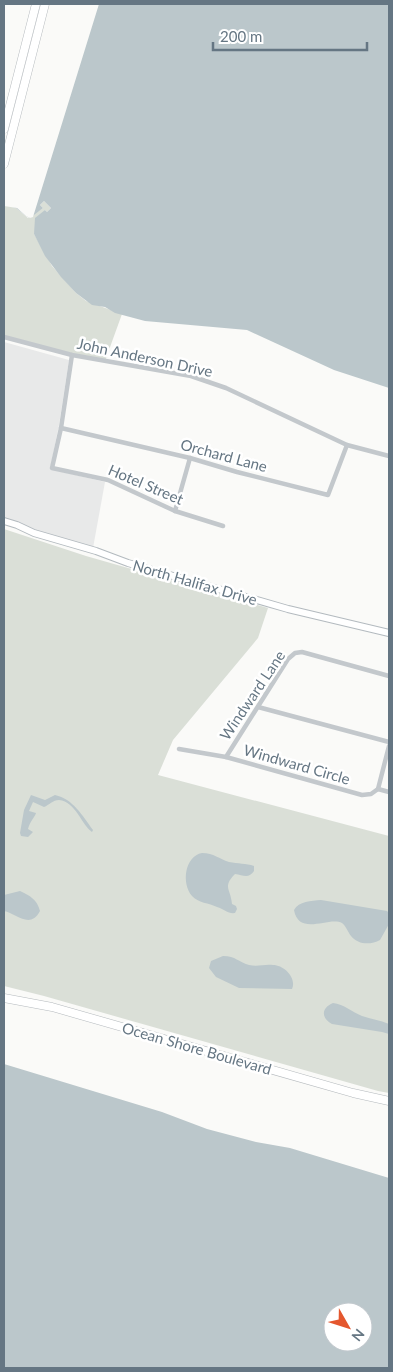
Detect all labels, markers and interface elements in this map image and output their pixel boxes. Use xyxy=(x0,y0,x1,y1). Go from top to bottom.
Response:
scale bar xyxy=(213,20,367,52)
text: 200 m xyxy=(220,27,262,45)
street label: John Anderson Drive xyxy=(76,334,214,380)
street label: Orchard Lane xyxy=(179,435,269,475)
street label: Hotel Street xyxy=(106,460,187,508)
street label: North Halifax Drive xyxy=(131,556,259,608)
street label: Windward Lane xyxy=(215,647,289,743)
street label: Windward Circle xyxy=(242,740,352,788)
street label: Ocean Shore Boulevard xyxy=(120,1018,274,1078)
north arrow xyxy=(323,1302,373,1352)
text: N xyxy=(348,1326,368,1345)

